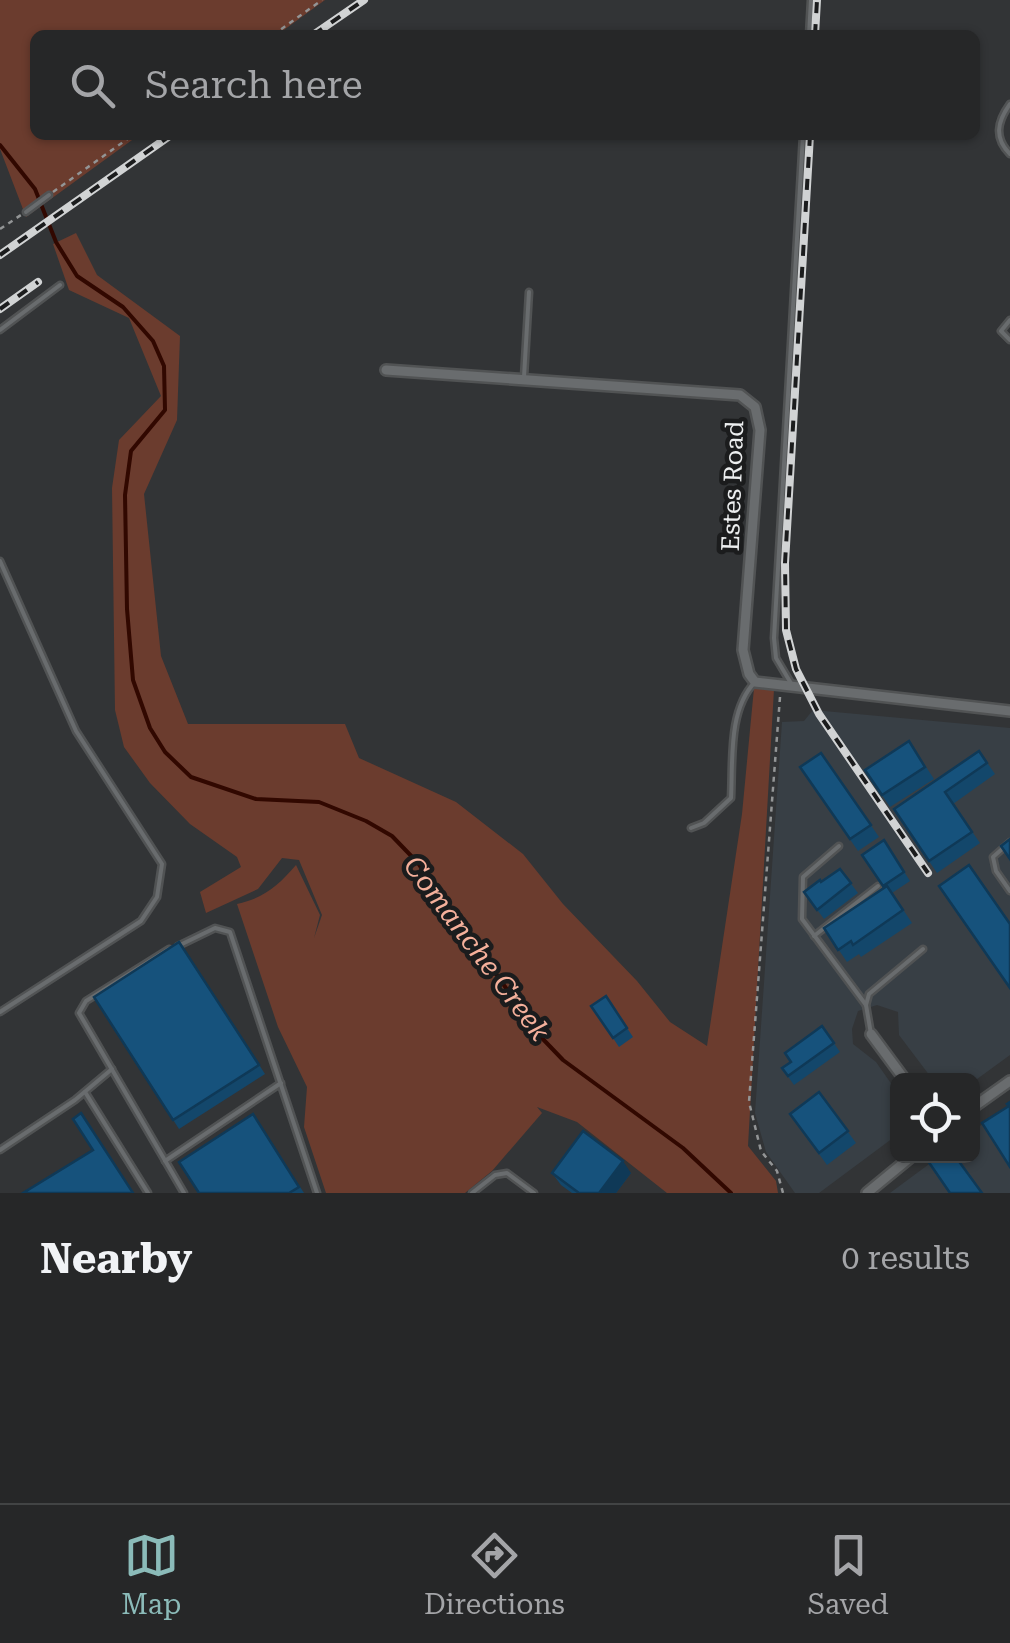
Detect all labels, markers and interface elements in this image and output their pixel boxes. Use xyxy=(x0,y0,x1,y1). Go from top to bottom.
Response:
search box xyxy=(30,30,980,140)
icon: search xyxy=(65,58,120,113)
text: Search here xyxy=(145,63,363,107)
street label: Estes Road xyxy=(716,420,749,552)
water label: Comanche Creek xyxy=(397,850,557,1048)
map controls xyxy=(890,1073,980,1163)
button: locate xyxy=(890,1073,980,1163)
text: Nearby xyxy=(40,1234,192,1283)
text: 0 results xyxy=(842,1239,970,1277)
tab: Map xyxy=(121,1528,181,1621)
tab: Directions xyxy=(424,1528,565,1621)
tab: Saved xyxy=(807,1528,889,1621)

